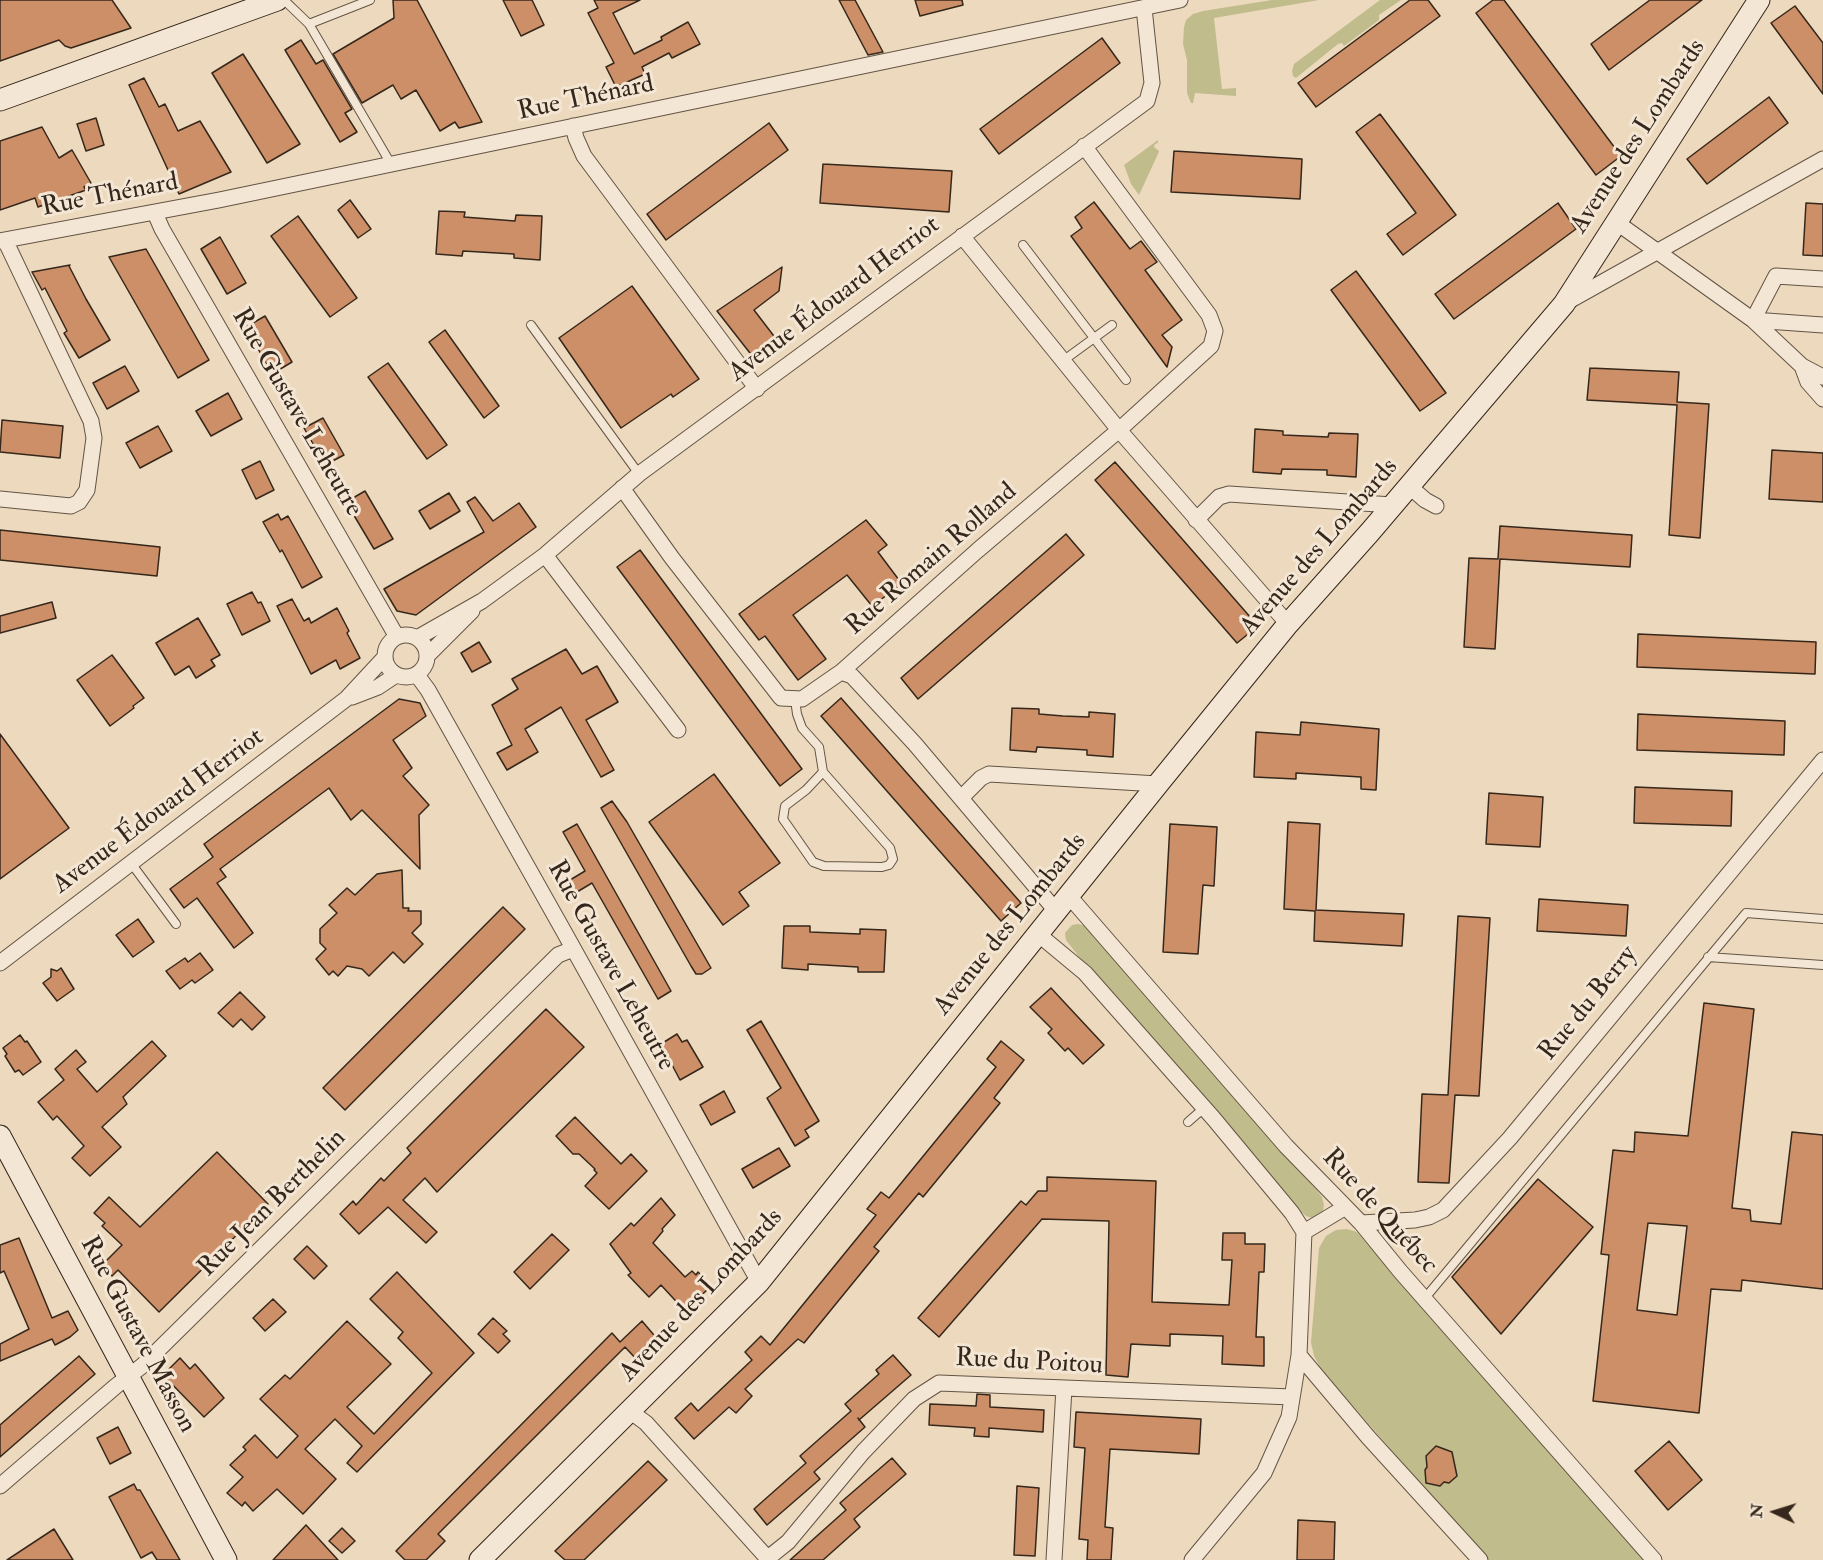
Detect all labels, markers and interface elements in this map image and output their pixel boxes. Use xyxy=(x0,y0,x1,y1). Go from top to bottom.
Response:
street label: Avenue des Lombards xyxy=(1565,34,1713,240)
street label: Rue Thénard xyxy=(515,69,657,129)
street label: Rue Thénard xyxy=(39,167,181,225)
street label: Avenue Édouard Herriot xyxy=(723,211,947,389)
street label: Rue Gustave Leheutre xyxy=(224,303,368,523)
street label: Avenue des Lombards xyxy=(1234,453,1406,643)
street label: Rue Romain Rolland xyxy=(840,477,1024,643)
street label: Avenue Édouard Herriot xyxy=(47,723,271,901)
street label: Avenue des Lombards xyxy=(928,828,1094,1022)
street label: Rue Gustave Leheutre xyxy=(539,856,681,1076)
street label: Rue du Berry xyxy=(1533,940,1645,1068)
street label: Rue Jean Berthelin xyxy=(193,1124,353,1284)
street label: Rue de Québec xyxy=(1315,1143,1443,1281)
street label: Avenue des Lombards xyxy=(614,1203,790,1389)
street label: Rue Gustave Masson xyxy=(72,1232,202,1438)
street label: Rue du Poitou xyxy=(954,1344,1104,1382)
north arrow xyxy=(1745,1482,1805,1542)
text: N xyxy=(1747,1503,1768,1519)

